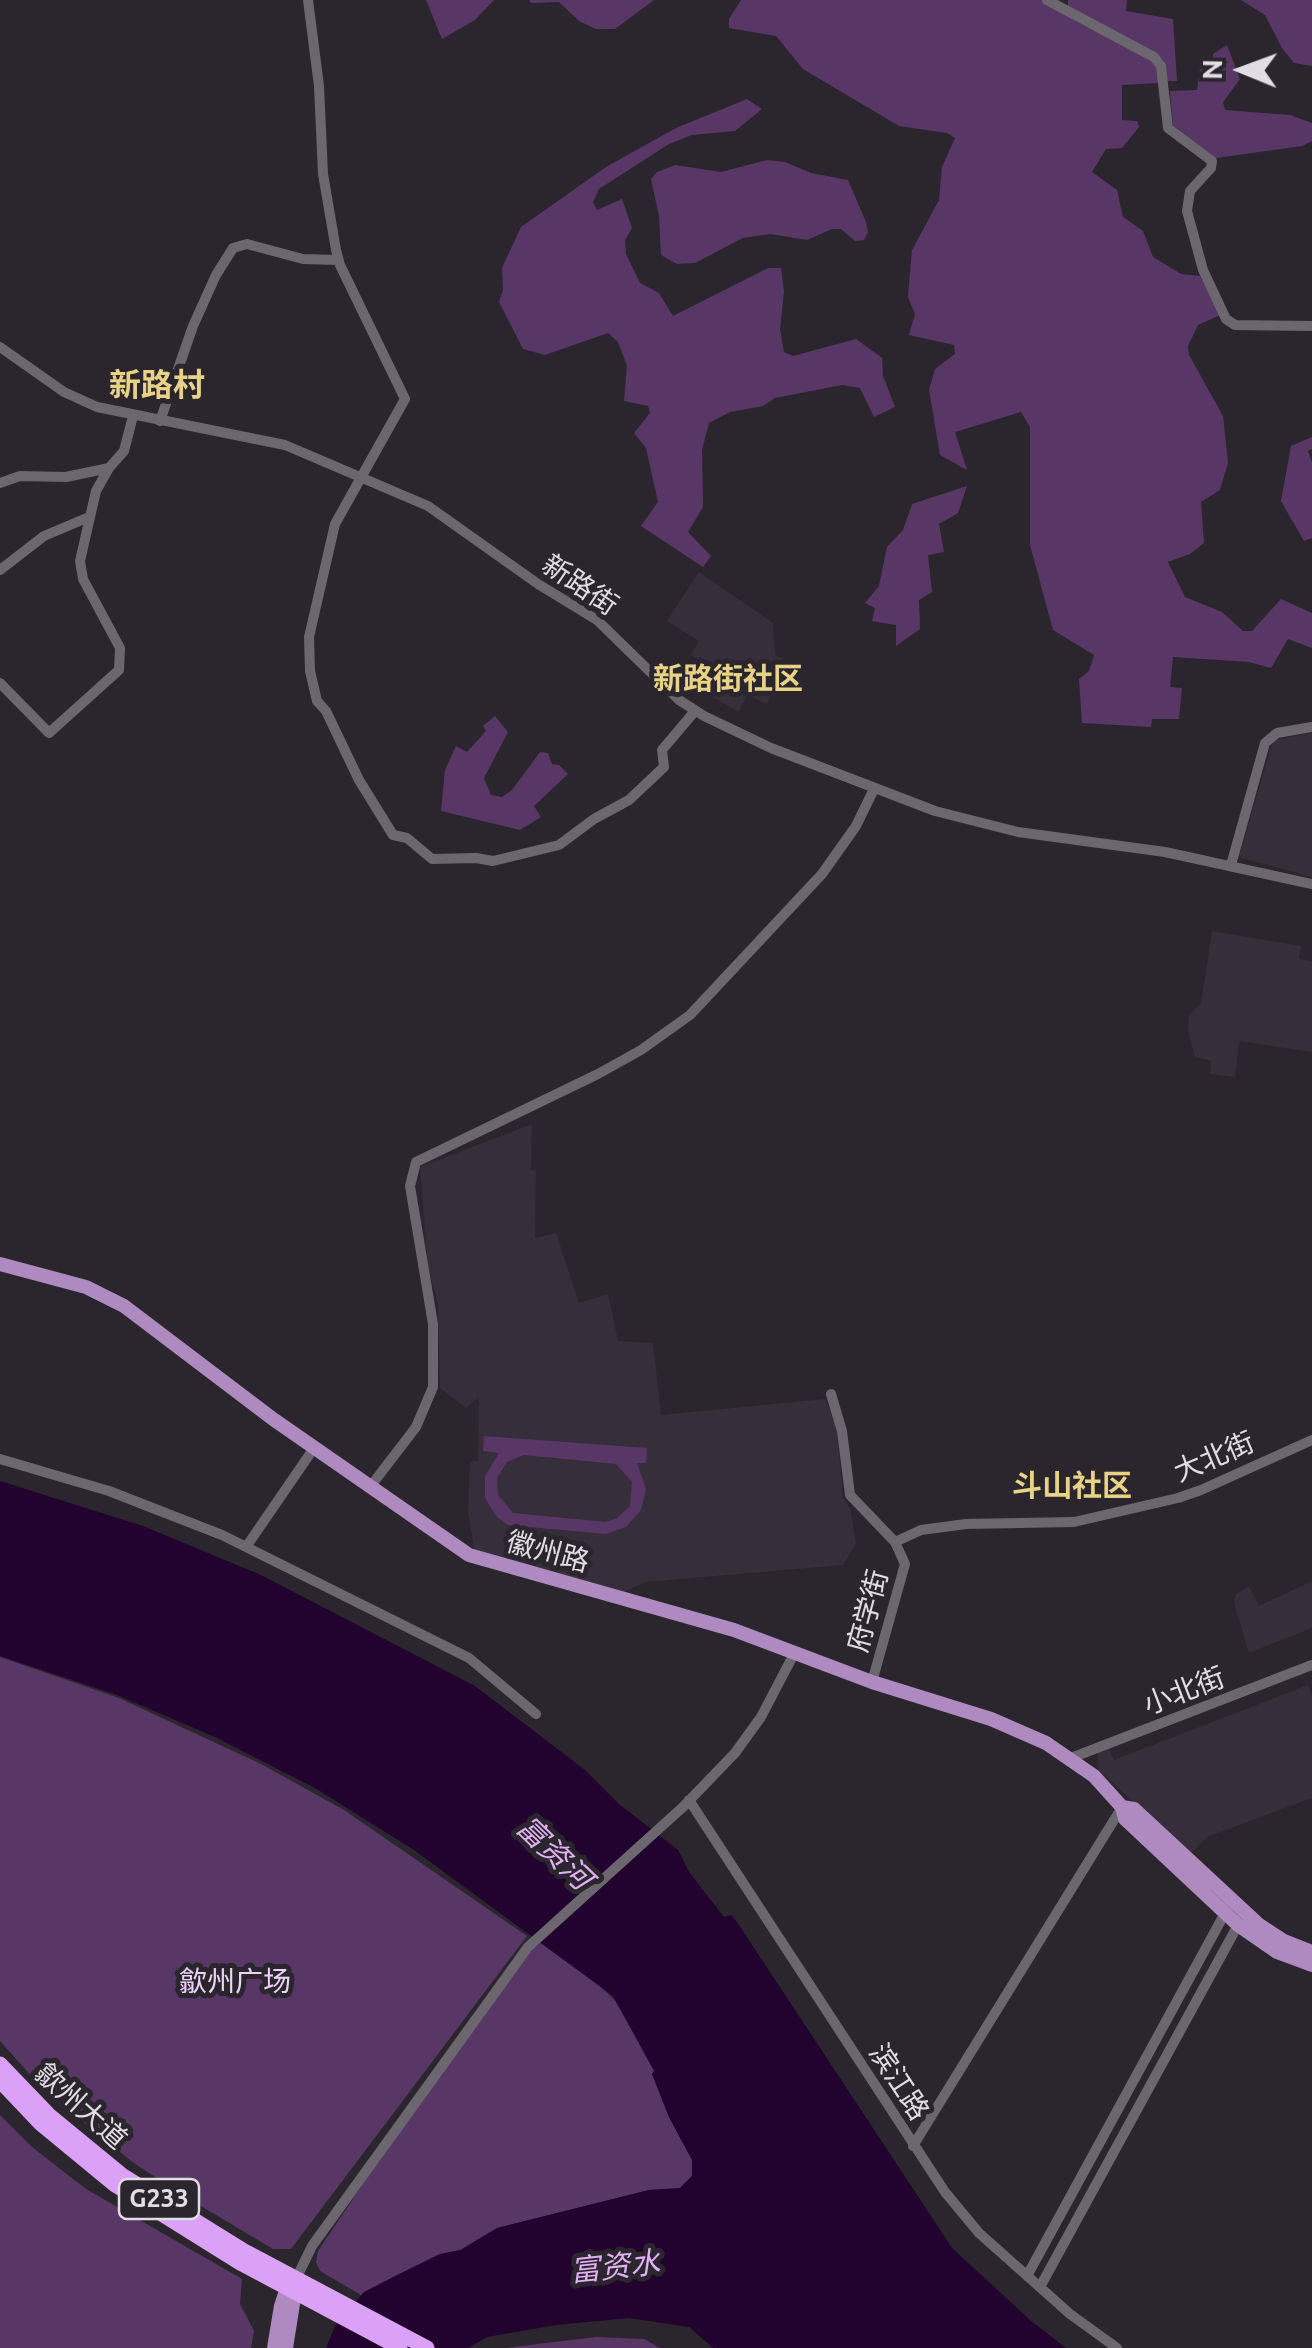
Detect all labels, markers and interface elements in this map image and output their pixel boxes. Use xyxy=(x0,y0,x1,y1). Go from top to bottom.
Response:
north arrow xyxy=(1192,20,1292,120)
text: N xyxy=(1196,59,1227,80)
district label: 新路村 xyxy=(109,366,205,404)
street label: 新路街 xyxy=(536,548,624,622)
district label: 新路街社区 xyxy=(653,661,803,697)
street label: 大北街 xyxy=(1169,1425,1259,1489)
district label: 斗山社区 xyxy=(1012,1468,1132,1504)
street label: 徽州路 xyxy=(503,1525,593,1579)
street label: 府学街 xyxy=(841,1566,895,1656)
street label: 小北街 xyxy=(1139,1660,1229,1722)
water label: 富资河 xyxy=(509,1809,599,1897)
park label: 歙州广场 xyxy=(179,1965,291,1999)
street label: 滨江路 xyxy=(862,2038,936,2126)
street label: 歙州大道 xyxy=(28,2056,134,2156)
road number: G233 xyxy=(119,2179,199,2219)
water label: 富资水 xyxy=(568,2244,662,2290)

